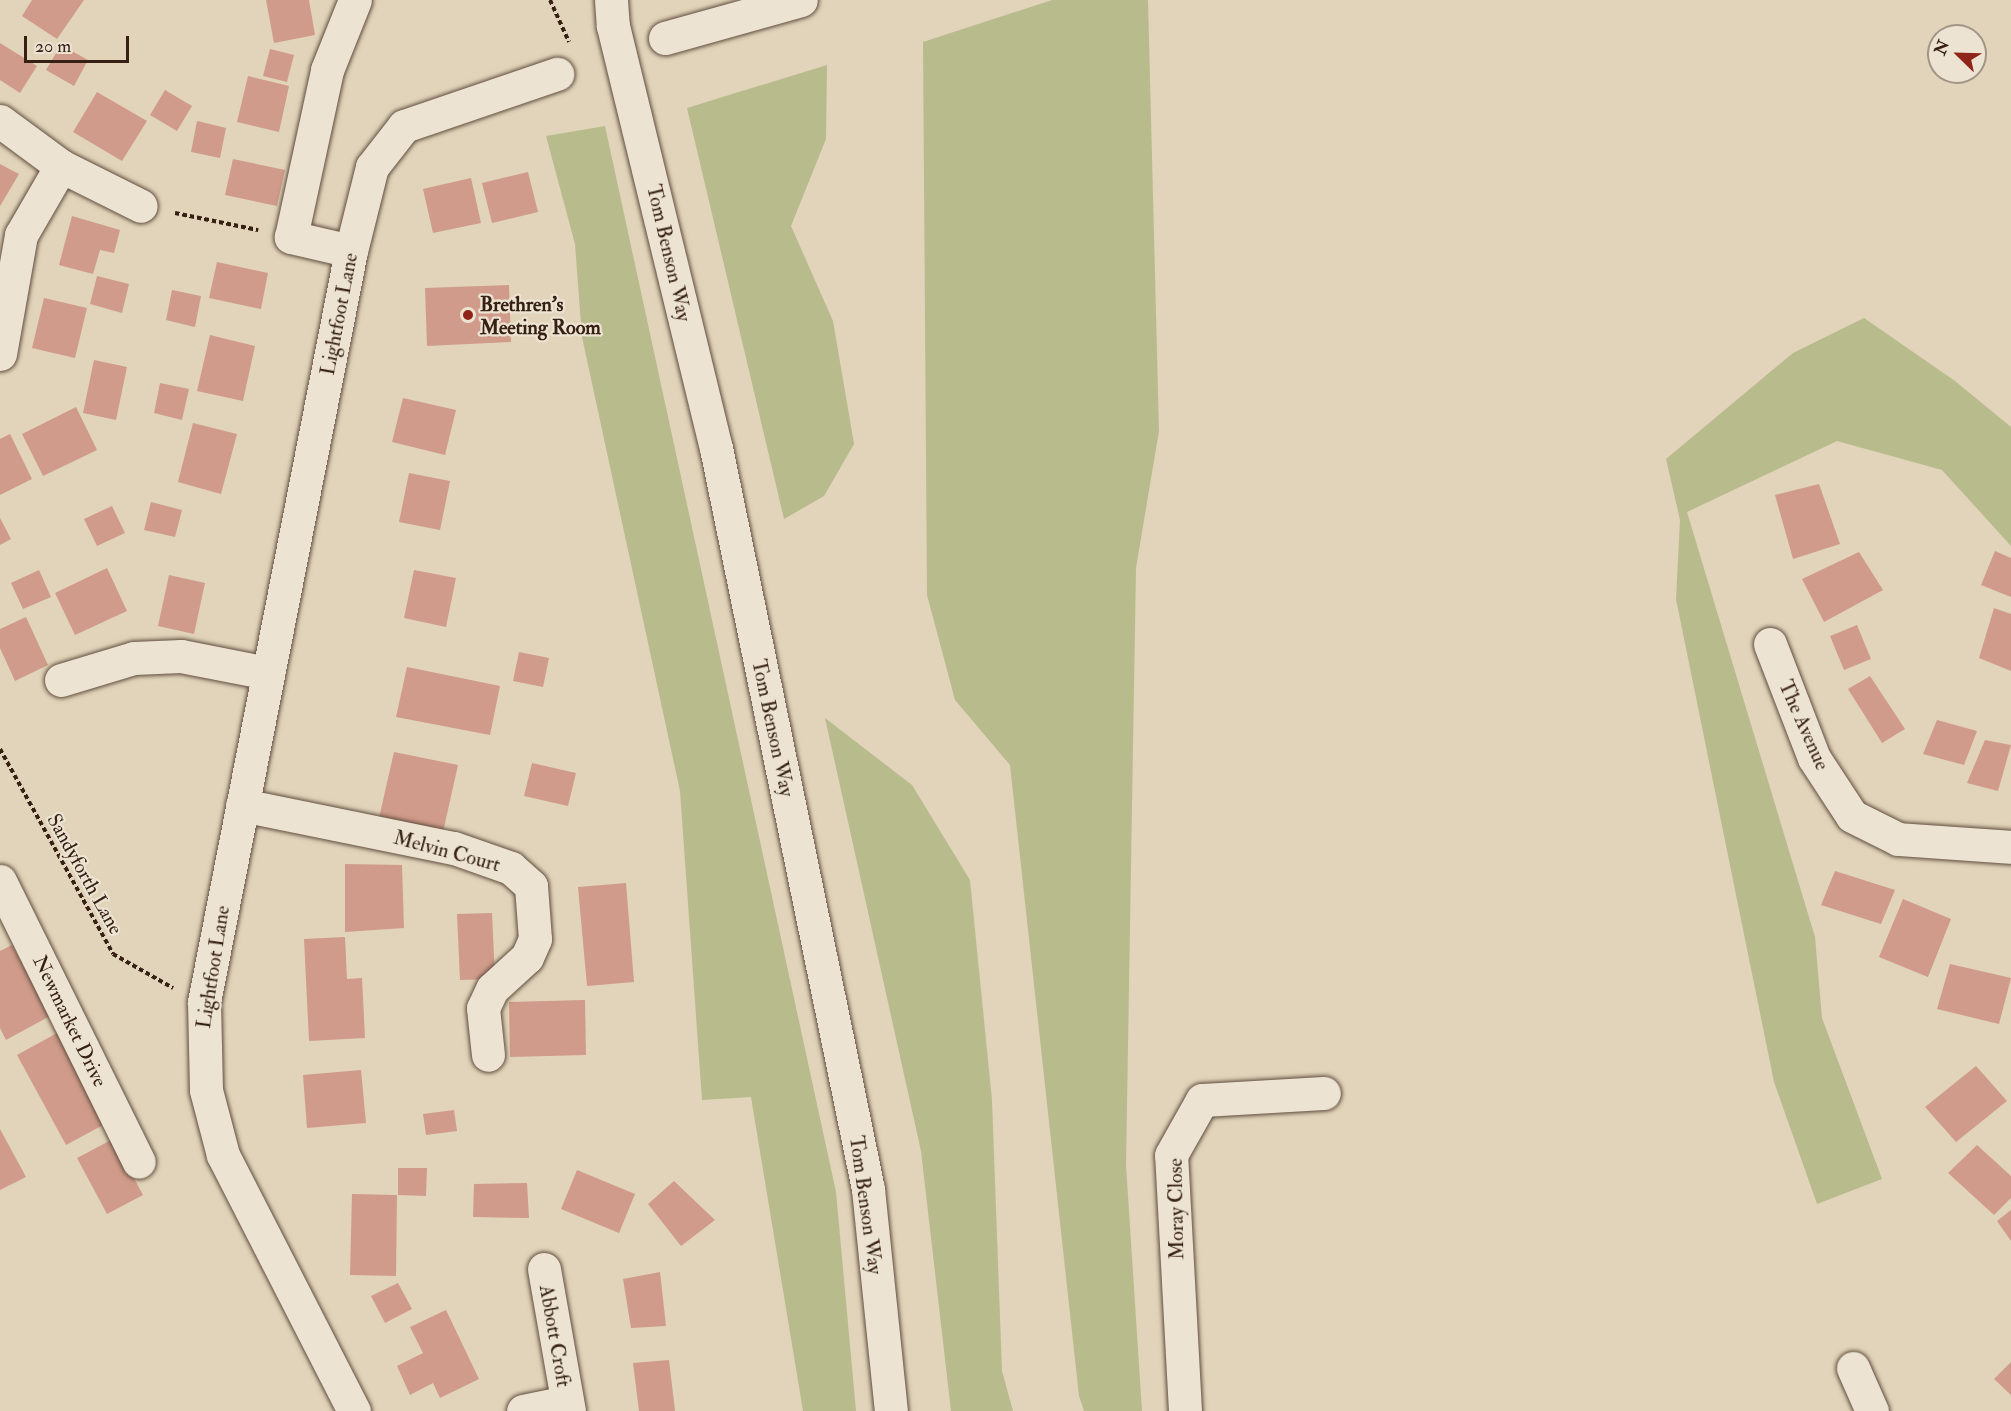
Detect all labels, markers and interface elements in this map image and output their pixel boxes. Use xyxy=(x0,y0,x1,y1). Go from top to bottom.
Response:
scale bar xyxy=(27,24,132,62)
north arrow xyxy=(1927,24,1987,84)
text: 20 m xyxy=(35,35,71,58)
text: N xyxy=(1930,37,1954,58)
street label: Tom Benson Way xyxy=(642,182,696,324)
street label: Lightfoot Lane xyxy=(315,251,363,377)
place label: Brethren's Meeting Room xyxy=(480,292,601,339)
marker: Brethren's Meeting Room xyxy=(461,308,475,322)
street label: Tom Benson Way xyxy=(747,657,799,799)
street label: The Avenue xyxy=(1774,676,1834,774)
street label: Sandyforth Lane xyxy=(42,809,128,939)
street label: Melvin Court xyxy=(391,825,503,877)
street label: Lightfoot Lane xyxy=(191,904,235,1030)
street label: Newmarket Drive xyxy=(28,951,112,1091)
street label: Tom Benson Way xyxy=(844,1134,888,1276)
street label: Moray Close xyxy=(1163,1158,1189,1260)
street label: Abbott Croft xyxy=(534,1283,576,1389)

